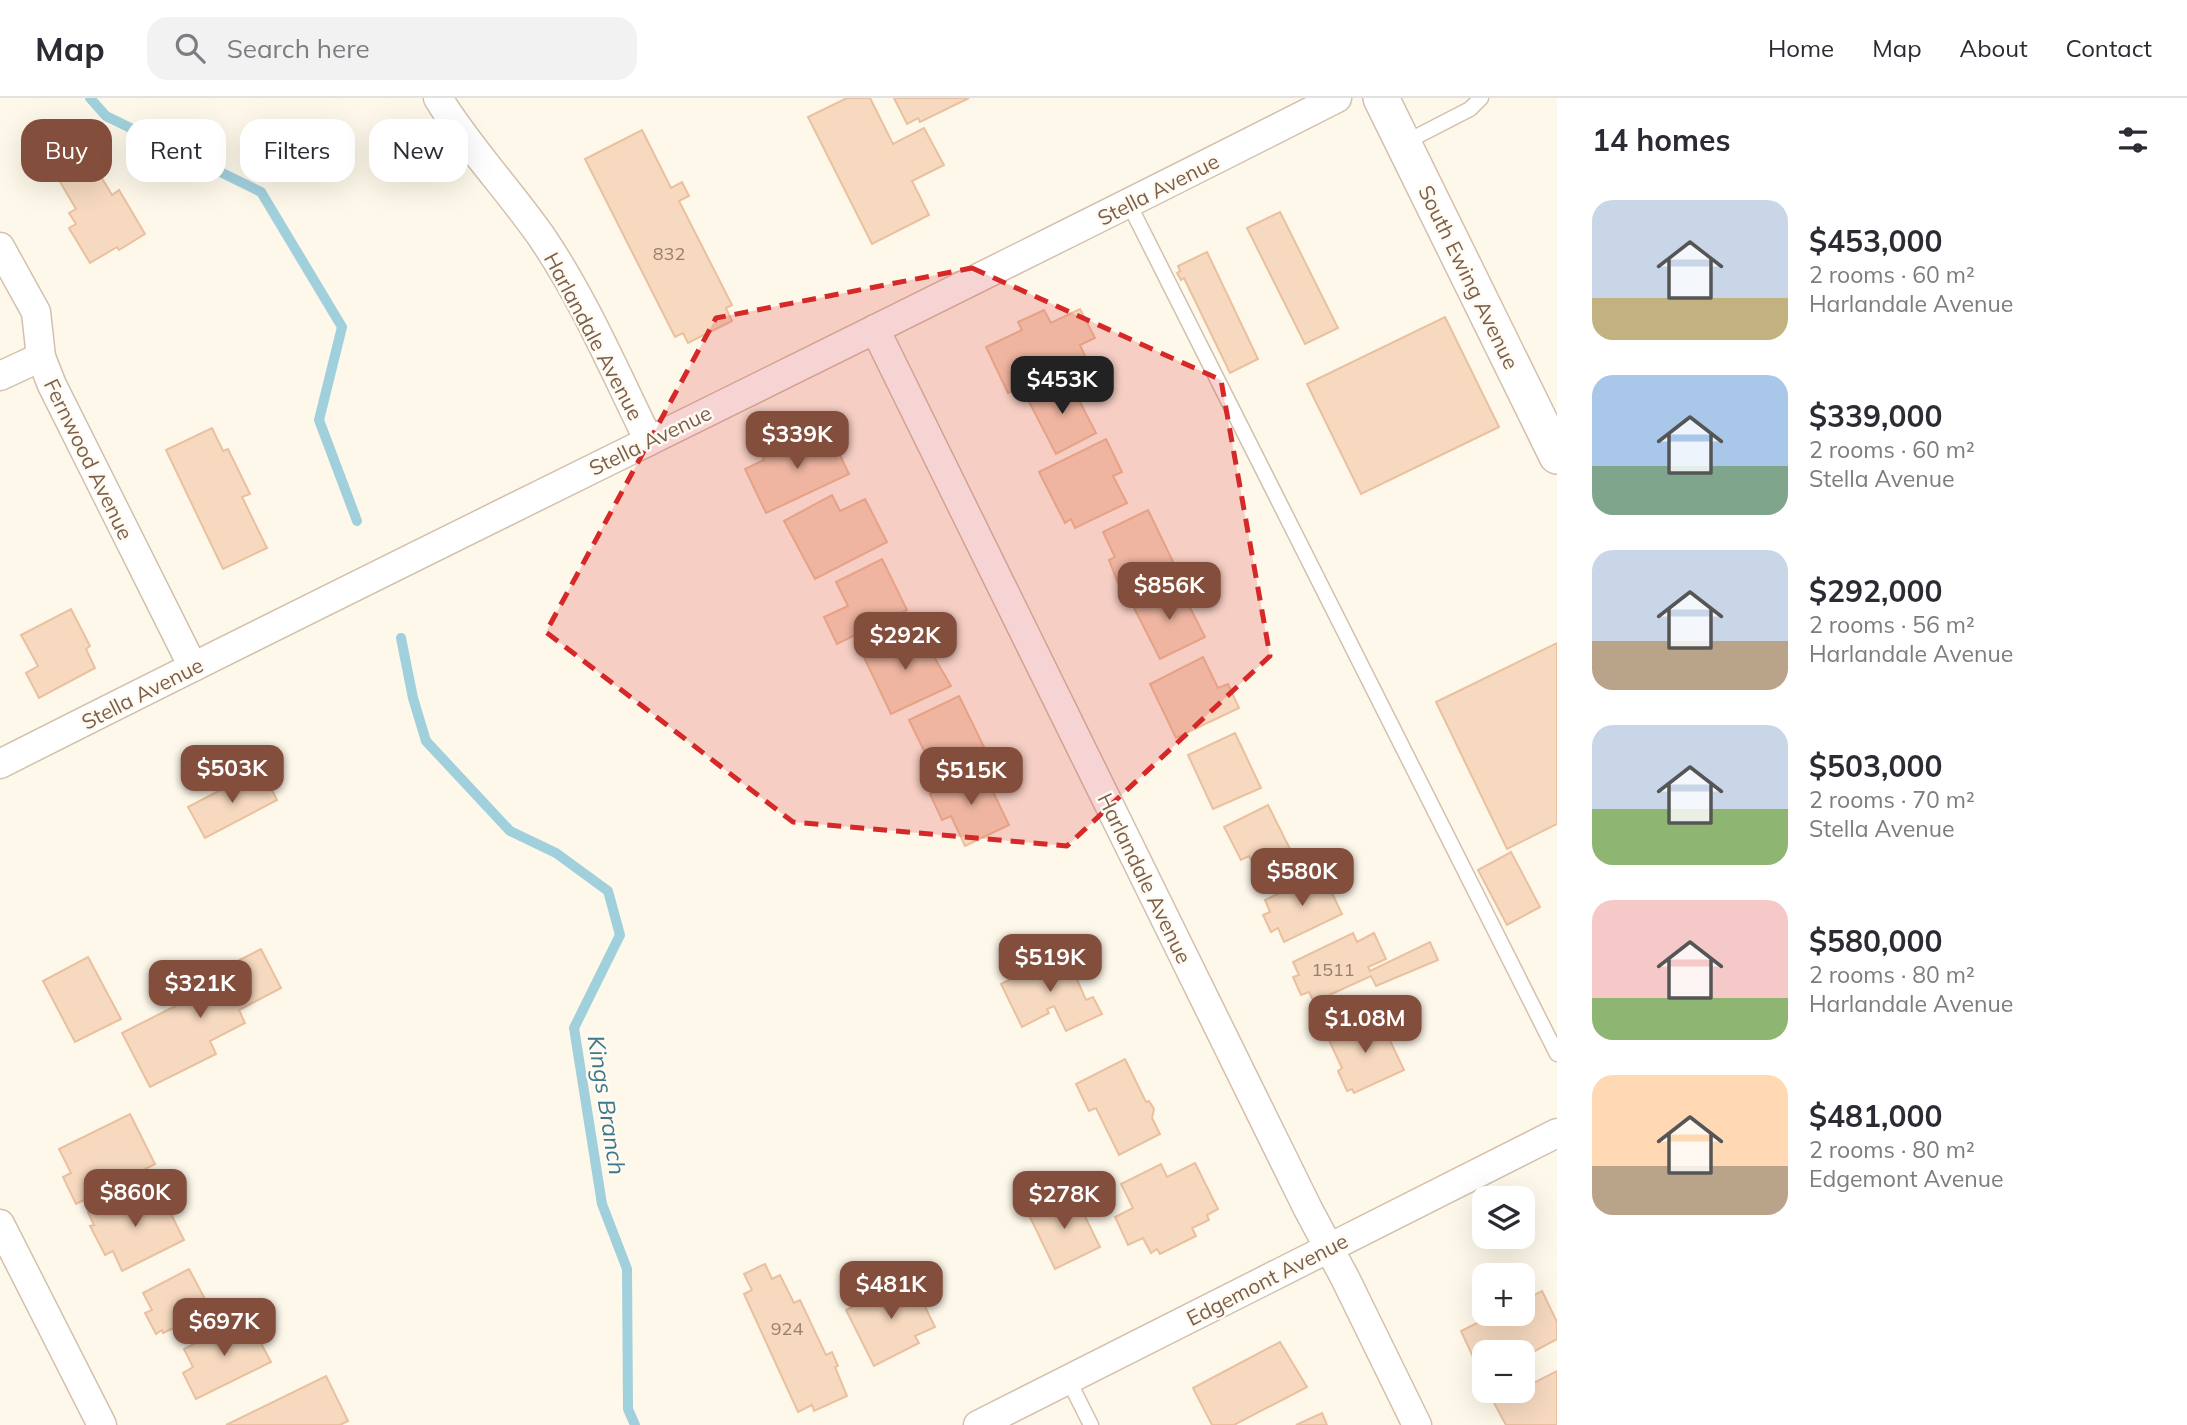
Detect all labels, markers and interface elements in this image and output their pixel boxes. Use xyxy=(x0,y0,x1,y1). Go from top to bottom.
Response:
search box xyxy=(147,17,637,80)
text: Map xyxy=(35,28,105,69)
icon: search xyxy=(171,29,209,67)
text: Search here xyxy=(227,32,370,65)
text: Home xyxy=(1768,33,1834,63)
text: Map xyxy=(1872,33,1922,63)
text: About xyxy=(1960,33,2028,63)
text: Contact xyxy=(2066,33,2152,63)
chip: Buy xyxy=(21,119,112,182)
chip: Rent xyxy=(126,119,226,182)
chip: Filters xyxy=(240,119,355,182)
chip: New xyxy=(369,119,468,182)
text: 14 homes xyxy=(1592,121,1731,159)
icon: filters xyxy=(2114,121,2152,159)
street label: Stella Avenue xyxy=(1093,147,1223,231)
street label: South Ewing Avenue xyxy=(1413,181,1525,373)
text: $453,000 xyxy=(1809,222,1942,260)
icon: home xyxy=(1648,228,1732,312)
house number: 832 xyxy=(653,242,685,265)
street label: Harlandale Avenue xyxy=(539,248,649,424)
text: 2 rooms · 60 m² xyxy=(1809,260,1975,289)
text: Harlandale Avenue xyxy=(1809,289,2013,318)
pin: $453K xyxy=(1013,356,1111,416)
text: $453K xyxy=(1027,364,1097,393)
street label: Fernwood Avenue xyxy=(39,374,139,544)
text: $339,000 xyxy=(1809,397,1942,435)
street label: Stella Avenue xyxy=(585,399,715,481)
icon: home xyxy=(1648,403,1732,487)
pin: $339K xyxy=(748,412,846,471)
text: $339K xyxy=(762,419,832,448)
text: 2 rooms · 60 m² xyxy=(1809,435,1975,464)
text: Stella Avenue xyxy=(1809,464,1955,493)
pin: $856K xyxy=(1120,562,1218,622)
text: $856K xyxy=(1134,570,1204,599)
text: $292,000 xyxy=(1809,572,1942,610)
icon: home xyxy=(1648,578,1732,662)
text: 2 rooms · 56 m² xyxy=(1809,610,1975,639)
pin: $292K xyxy=(856,612,954,672)
text: $292K xyxy=(870,620,940,649)
text: Harlandale Avenue xyxy=(1809,639,2013,668)
street label: Stella Avenue xyxy=(77,651,207,735)
pin: $503K xyxy=(183,746,281,805)
text: $503,000 xyxy=(1809,747,1942,785)
pin: $515K xyxy=(922,748,1020,807)
text: $503K xyxy=(197,753,267,782)
icon: home xyxy=(1648,753,1732,837)
text: $515K xyxy=(936,755,1006,784)
text: 2 rooms · 70 m² xyxy=(1809,785,1975,814)
street label: Harlandale Avenue xyxy=(1092,789,1198,967)
text: Stella Avenue xyxy=(1809,814,1955,843)
pin: $580K xyxy=(1253,848,1351,908)
text: $580K xyxy=(1267,856,1337,885)
text: $580,000 xyxy=(1809,922,1942,960)
icon: home xyxy=(1648,928,1732,1012)
pin: $519K xyxy=(1001,934,1099,994)
text: $519K xyxy=(1015,942,1085,971)
house number: 1511 xyxy=(1311,958,1355,981)
pin: $321K xyxy=(151,960,249,1020)
text: 2 rooms · 80 m² xyxy=(1809,960,1975,989)
text: $321K xyxy=(165,968,235,997)
text: Harlandale Avenue xyxy=(1809,989,2013,1018)
pin: $1.08M xyxy=(1308,996,1422,1055)
text: $1.08M xyxy=(1325,1003,1405,1032)
water label: Kings Branch xyxy=(582,1033,632,1177)
text: $481,000 xyxy=(1809,1097,1942,1135)
icon: home xyxy=(1648,1103,1732,1187)
text: 2 rooms · 80 m² xyxy=(1809,1135,1975,1164)
text: Edgemont Avenue xyxy=(1809,1164,2004,1193)
pin: $860K xyxy=(86,1170,184,1229)
pin: $278K xyxy=(1015,1172,1113,1231)
text: $860K xyxy=(100,1177,170,1206)
text: $278K xyxy=(1029,1179,1099,1208)
map controls xyxy=(1472,1186,1535,1403)
button: layers xyxy=(1472,1186,1535,1249)
street label: Edgemont Avenue xyxy=(1182,1227,1352,1331)
pin: $481K xyxy=(842,1262,940,1321)
button: + xyxy=(1472,1263,1535,1326)
text: $481K xyxy=(856,1269,926,1298)
pin: $697K xyxy=(175,1298,273,1358)
text: $697K xyxy=(189,1306,259,1335)
house number: 924 xyxy=(771,1317,803,1340)
button: − xyxy=(1472,1340,1535,1403)

